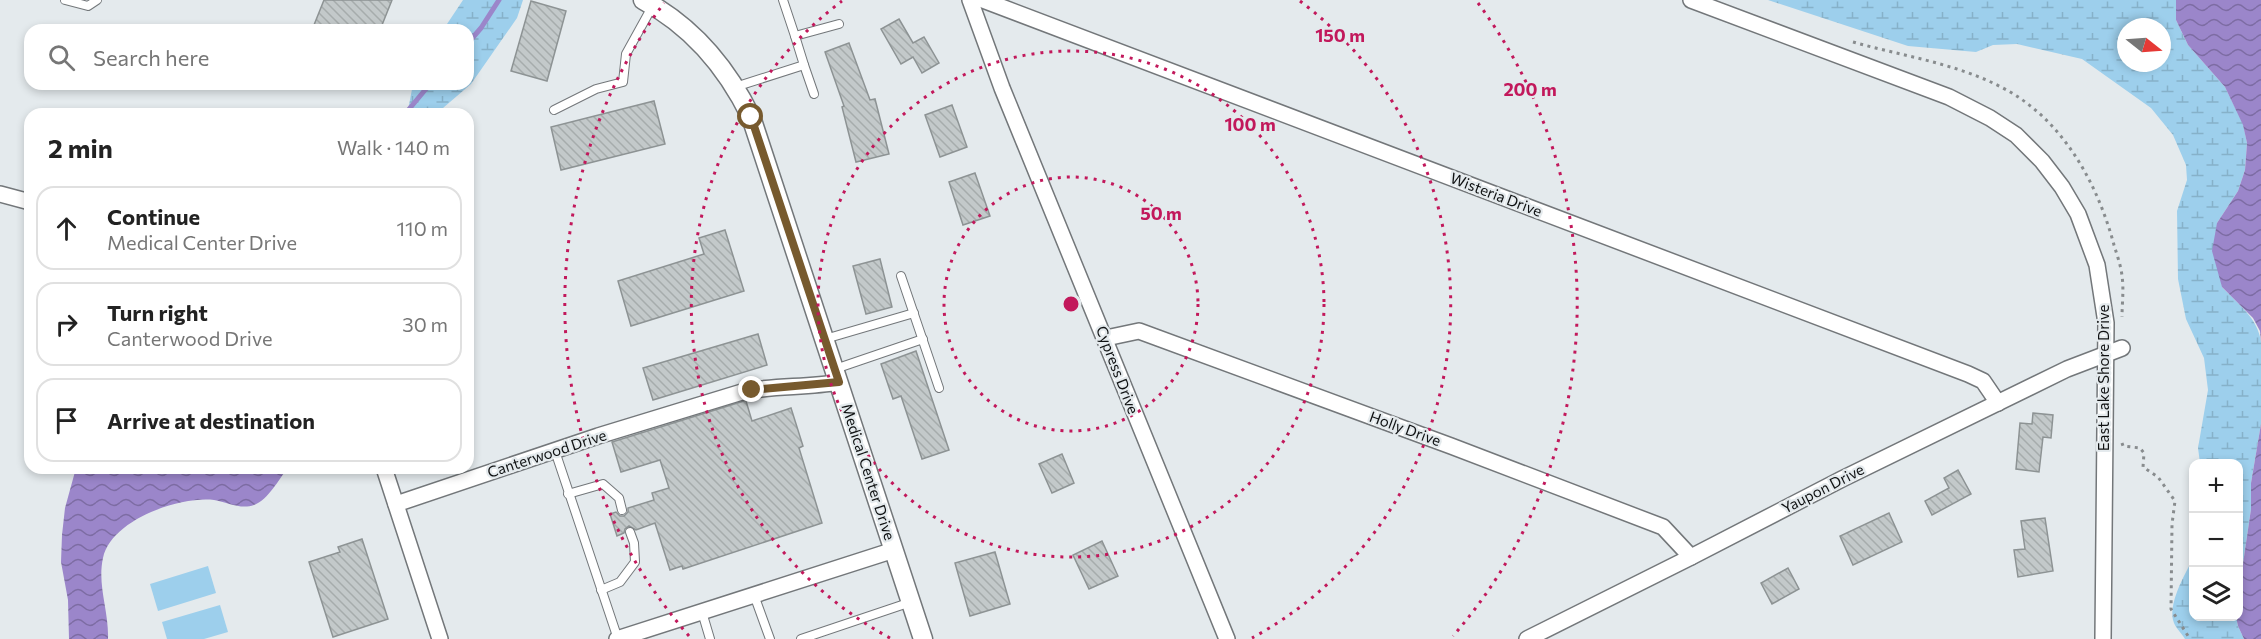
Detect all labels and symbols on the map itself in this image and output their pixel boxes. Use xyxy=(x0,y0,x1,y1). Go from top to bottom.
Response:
north arrow xyxy=(2117,18,2171,72)
text: 150 m xyxy=(1315,24,1365,46)
text: 200 m xyxy=(1503,78,1557,100)
route start xyxy=(737,103,763,129)
text: 100 m xyxy=(1224,113,1276,135)
street label: Wisteria Drive xyxy=(1448,168,1545,220)
text: 50 m xyxy=(1140,202,1182,224)
centre of rings xyxy=(1061,294,1081,314)
street label: East Lake Shore Drive xyxy=(2094,305,2112,451)
street label: Cypress Drive xyxy=(1093,323,1143,416)
route end xyxy=(738,376,764,402)
street label: Medical Center Drive xyxy=(838,401,900,542)
street label: Holly Drive xyxy=(1367,407,1444,449)
street label: Canterwood Drive xyxy=(485,425,609,481)
street label: Yaupon Drive xyxy=(1778,460,1867,517)

